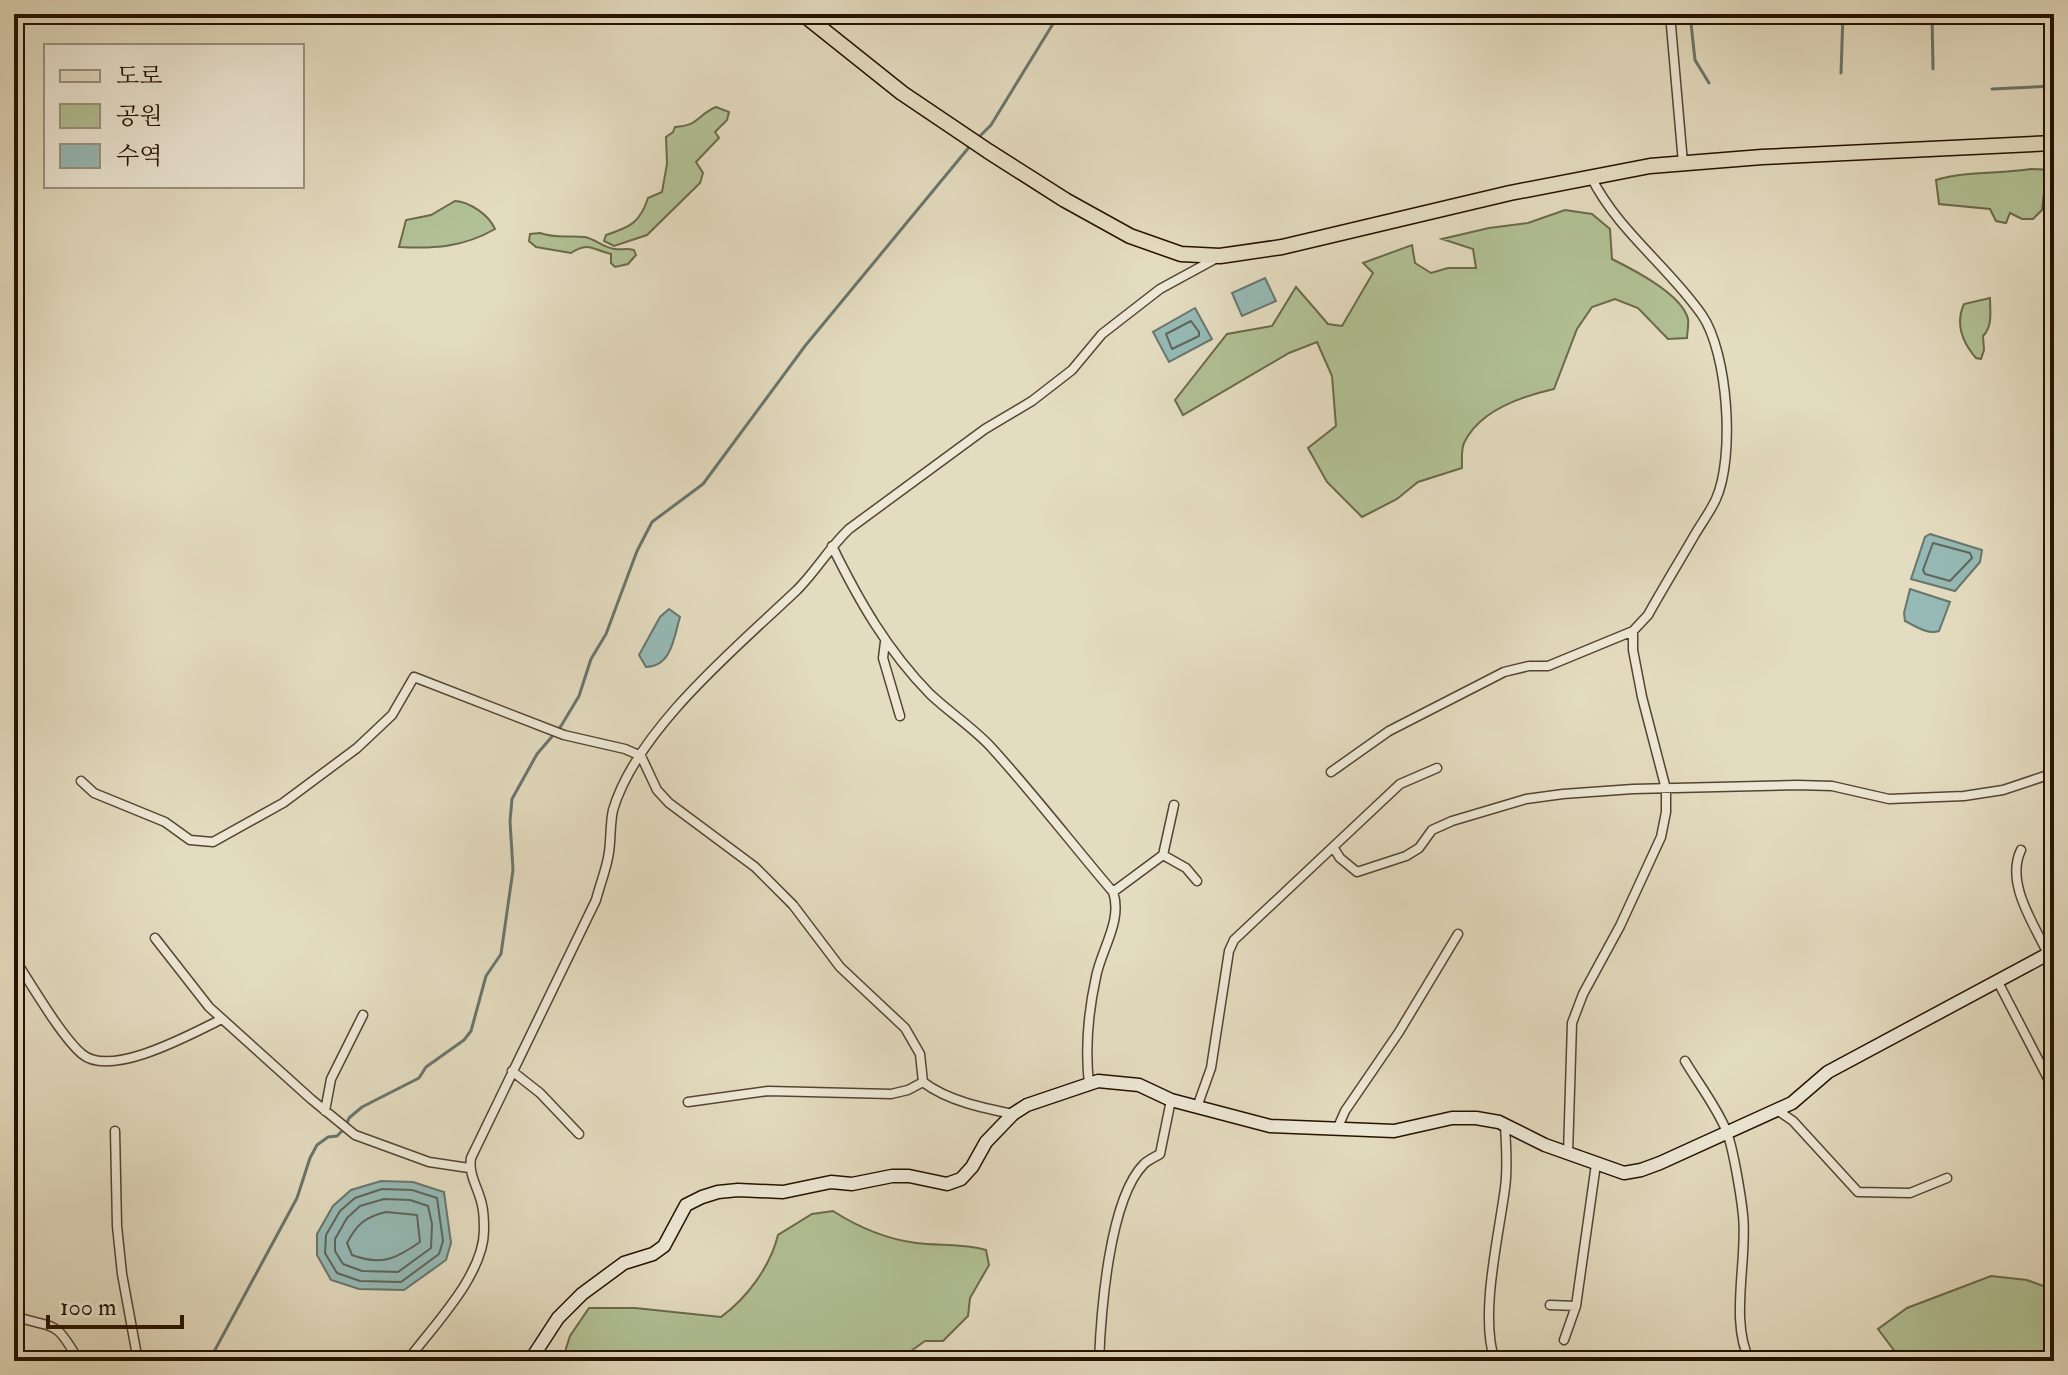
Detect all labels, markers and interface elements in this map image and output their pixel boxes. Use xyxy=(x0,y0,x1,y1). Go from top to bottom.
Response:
legend xyxy=(44,44,304,188)
text: 도로 xyxy=(116,61,162,92)
text: 공원 xyxy=(116,101,162,132)
text: 수역 xyxy=(116,141,162,172)
scale bar xyxy=(48,1279,182,1329)
text: 100 m xyxy=(60,1292,117,1323)

